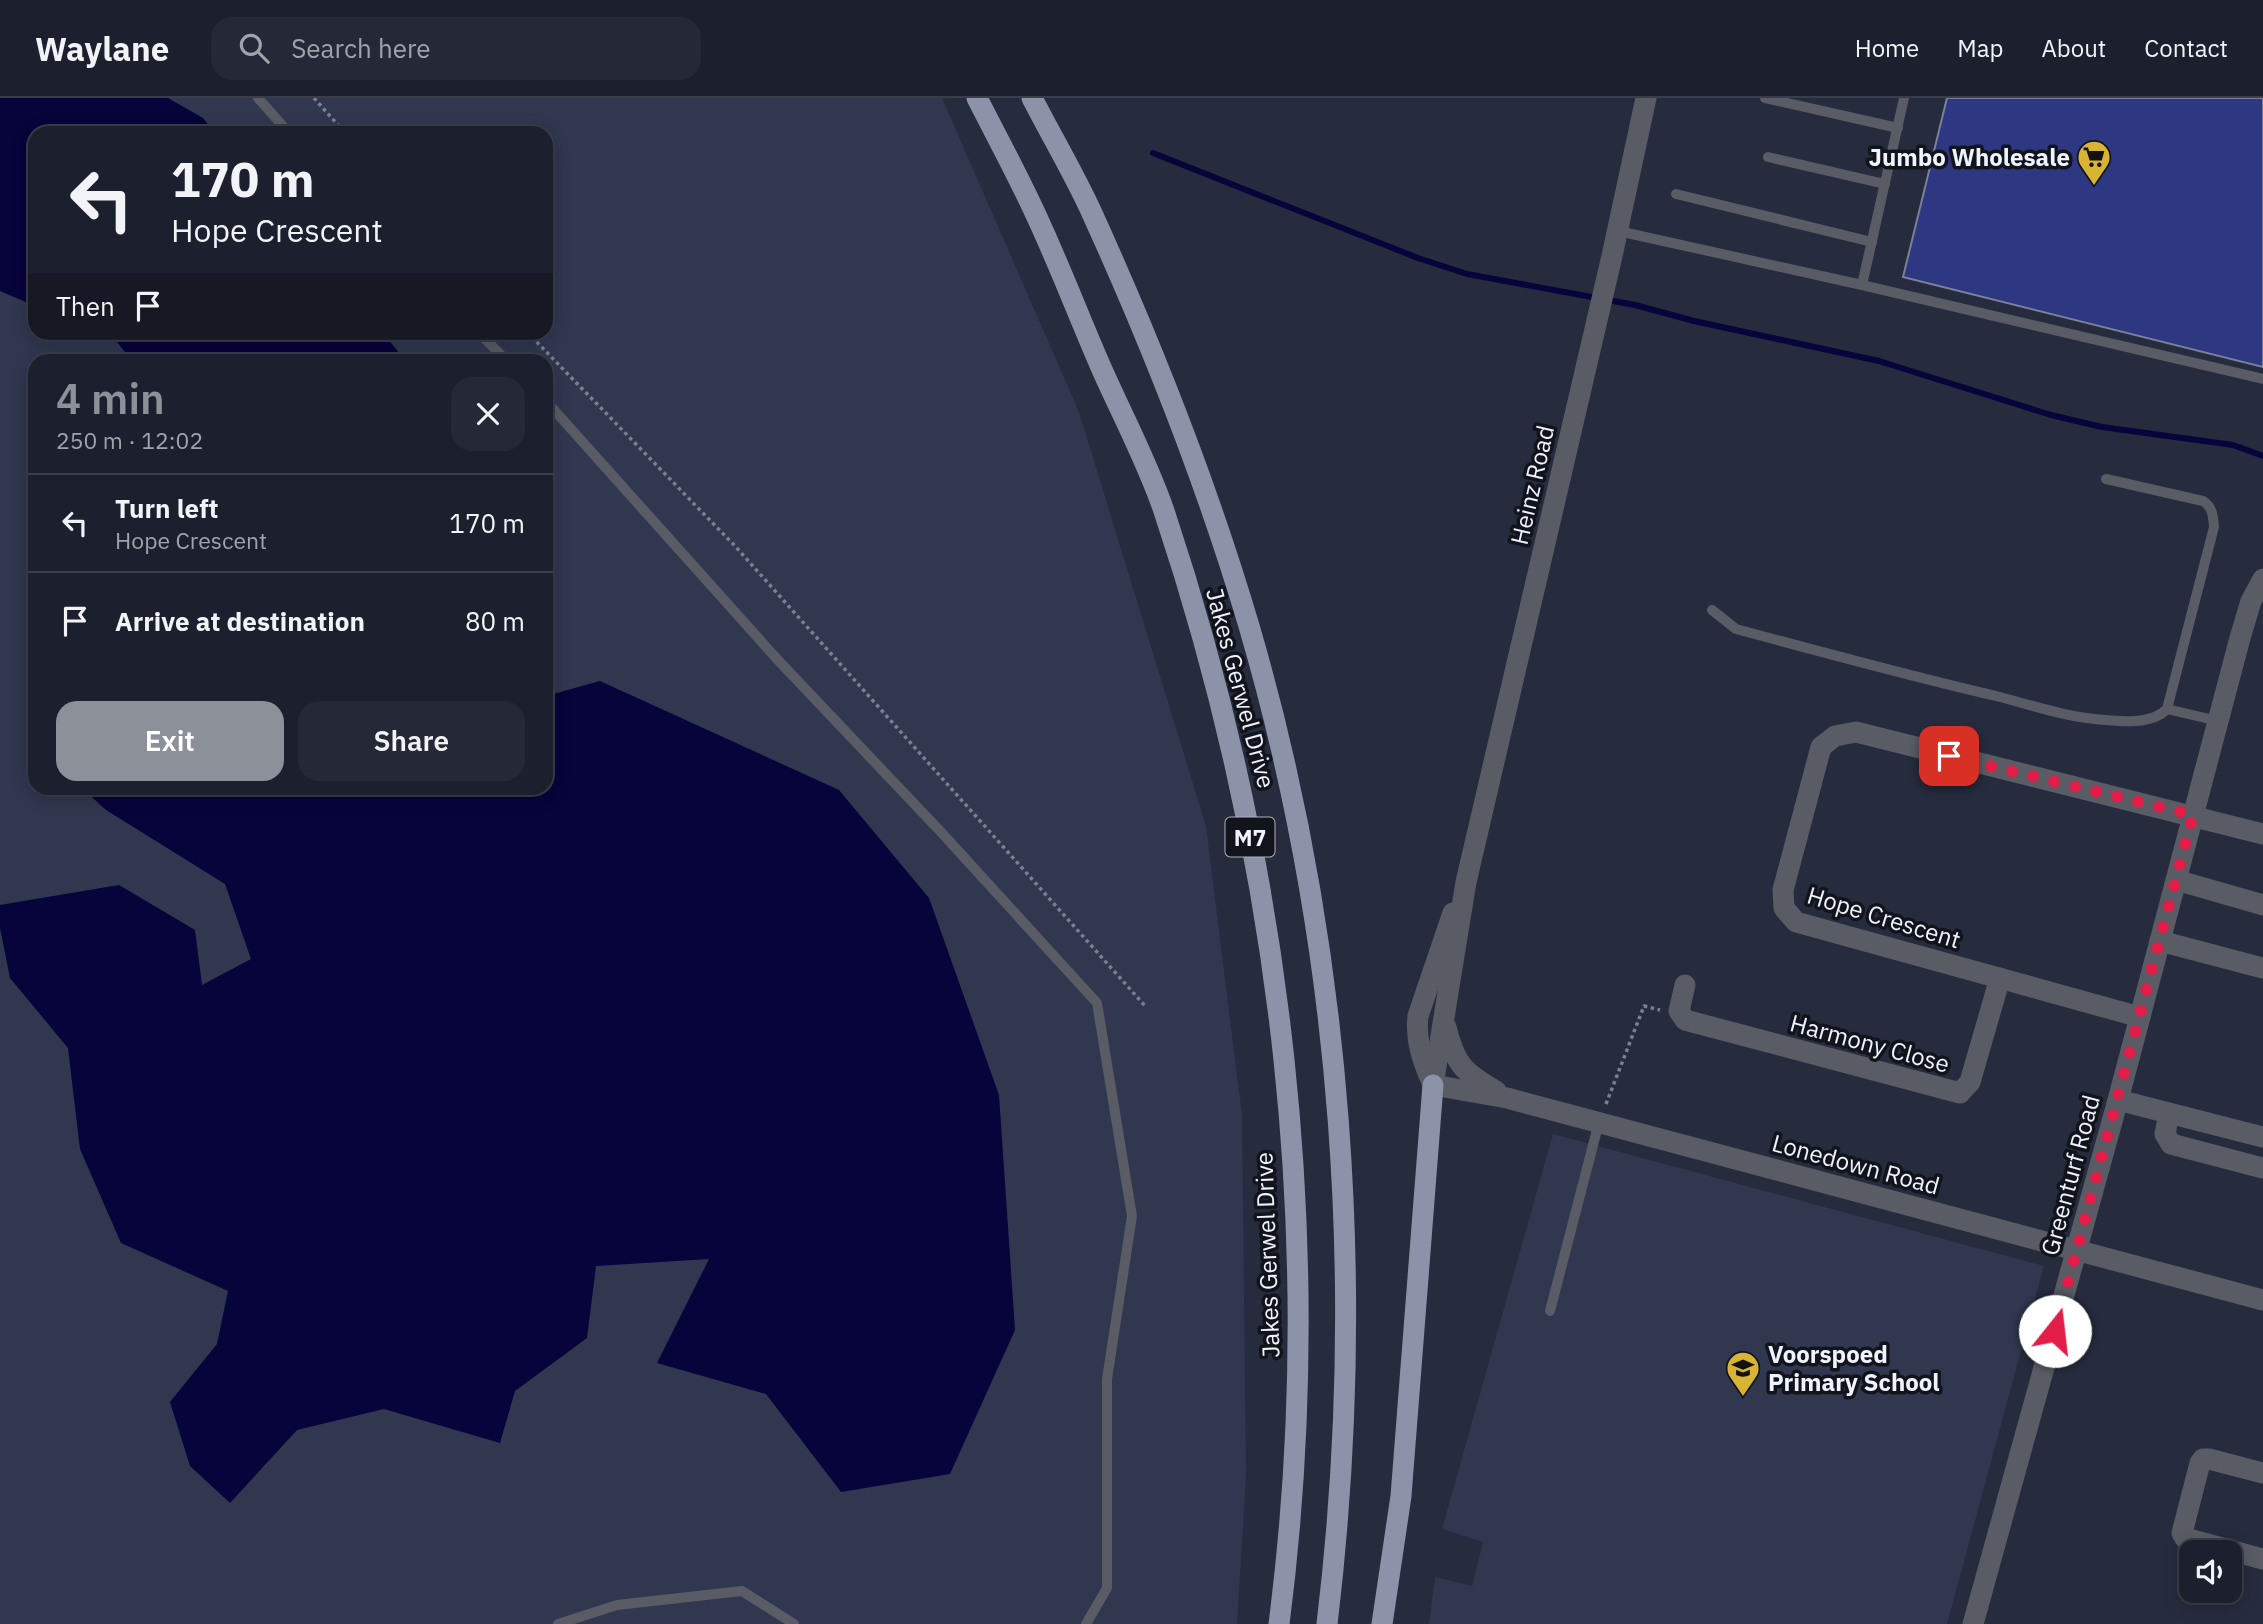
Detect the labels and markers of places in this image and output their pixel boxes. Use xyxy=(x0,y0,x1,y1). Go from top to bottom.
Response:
supermarket icon: Jumbo Wholesale xyxy=(2075,138,2113,187)
place label: Jumbo Wholesale xyxy=(1869,141,2070,173)
pin xyxy=(1919,726,1979,786)
place label: Voorspoed Primary School xyxy=(1768,1338,1940,1398)
school or university icon: Voorspoed Primary School xyxy=(1724,1349,1762,1398)

